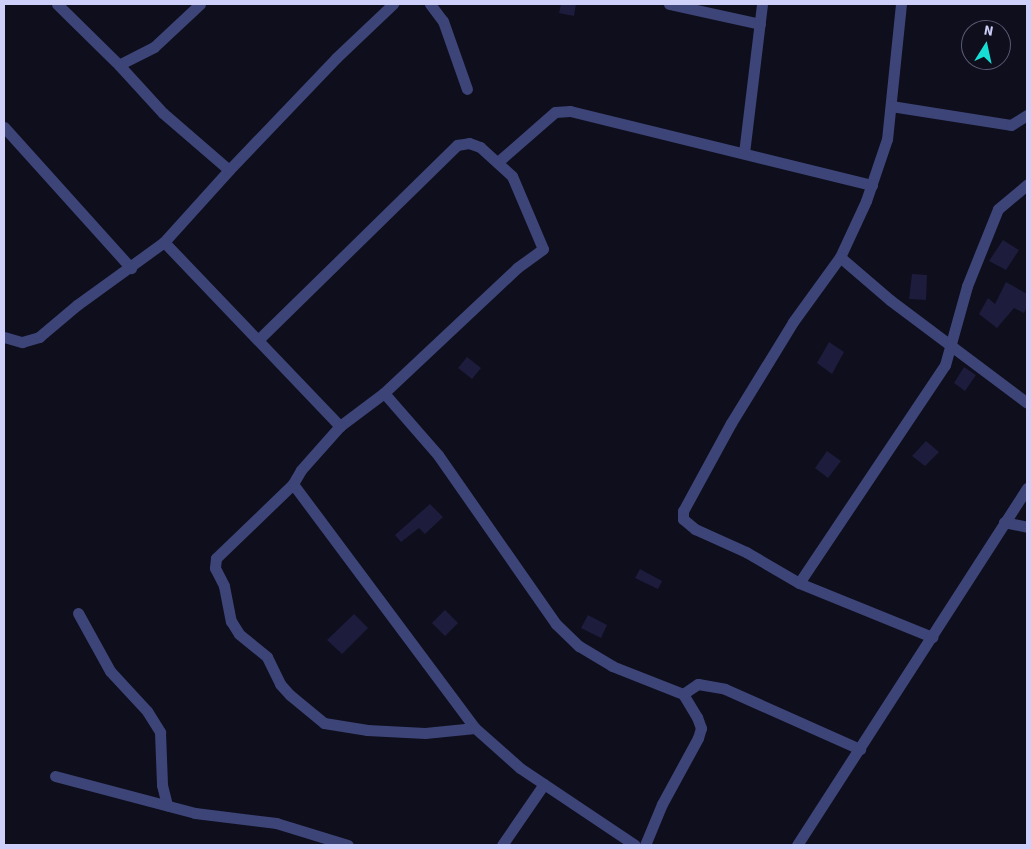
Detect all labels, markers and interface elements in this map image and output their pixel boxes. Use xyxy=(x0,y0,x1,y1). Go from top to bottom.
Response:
north arrow xyxy=(961,20,1011,70)
text: N xyxy=(982,21,995,42)

